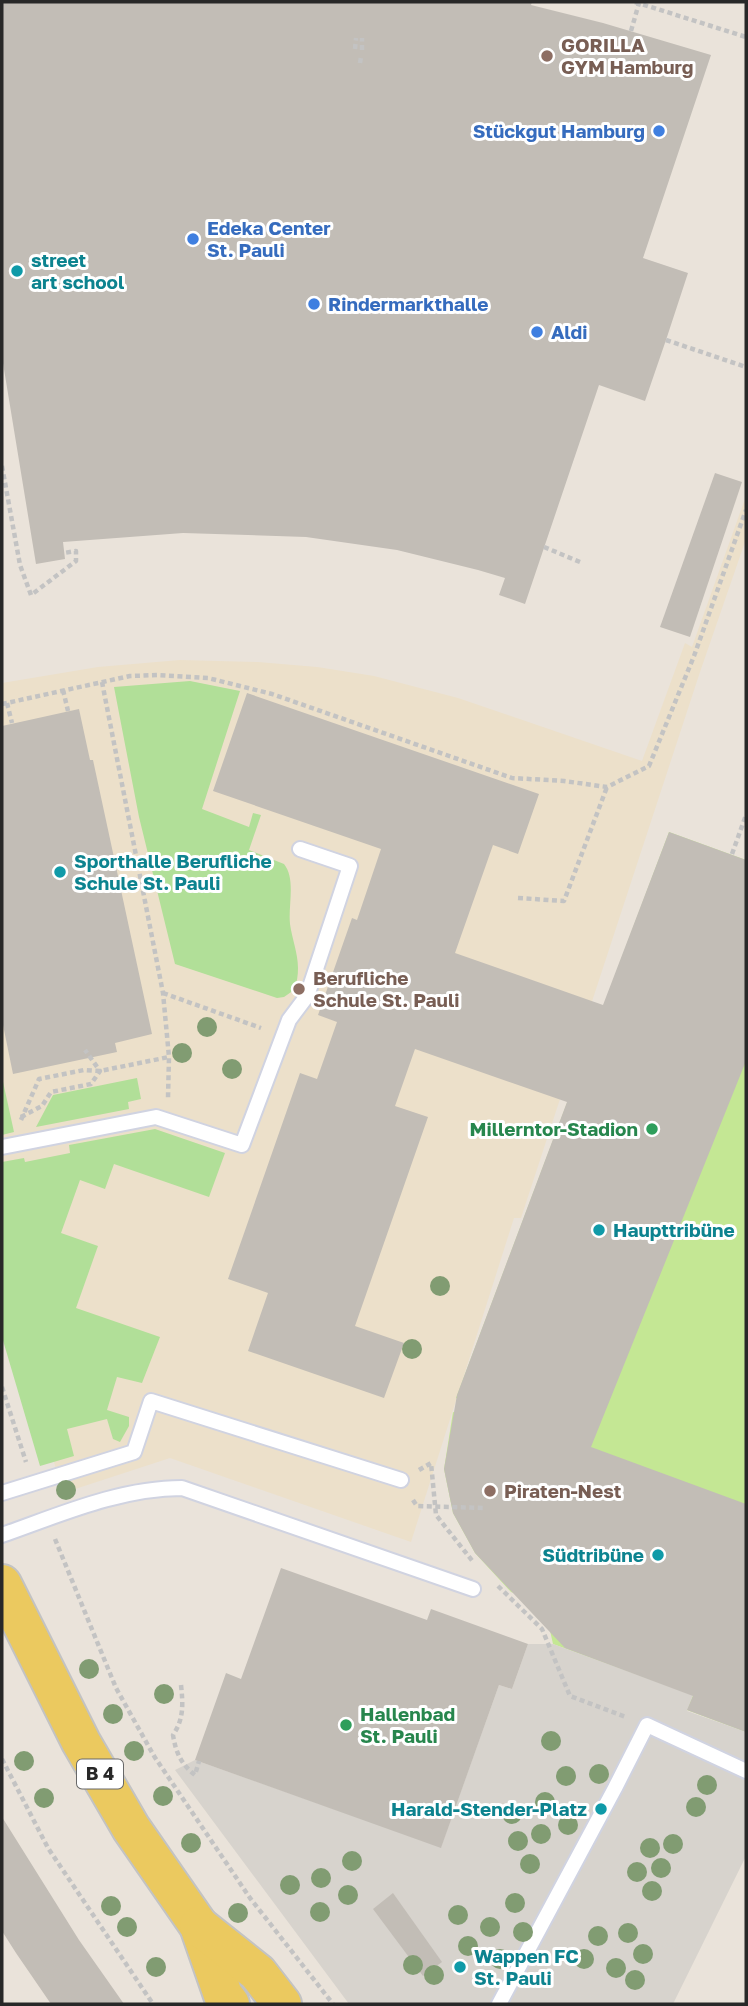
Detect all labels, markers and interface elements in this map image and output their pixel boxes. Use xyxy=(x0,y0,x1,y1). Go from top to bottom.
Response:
place label: GORILLA GYM Hamburg xyxy=(561,33,693,78)
marker: GORILLA GYM Hamburg xyxy=(539,48,555,64)
place label: Stückgut Hamburg xyxy=(473,119,645,142)
marker: Stückgut Hamburg xyxy=(651,123,667,139)
place label: Edeka Center St. Pauli xyxy=(207,216,331,261)
marker: Edeka Center St. Pauli xyxy=(185,231,201,247)
place label: street art school xyxy=(31,248,124,293)
marker: street art school xyxy=(9,263,25,279)
place label: Rindermarkthalle xyxy=(328,292,489,315)
marker: Rindermarkthalle xyxy=(306,296,322,312)
place label: Aldi xyxy=(551,320,587,343)
marker: Aldi xyxy=(529,324,545,340)
place label: Sporthalle Berufliche Schule St. Pauli xyxy=(74,849,272,894)
marker: Sporthalle Berufliche Schule St. Pauli xyxy=(52,864,68,880)
place label: Berufliche Schule St. Pauli xyxy=(313,966,460,1011)
marker: Berufliche Schule St. Pauli xyxy=(291,981,307,997)
place label: Millerntor-Stadion xyxy=(470,1117,638,1140)
marker: Millerntor-Stadion xyxy=(644,1121,660,1137)
place label: Haupttribüne xyxy=(613,1218,735,1241)
marker: Haupttribüne xyxy=(591,1222,607,1238)
place label: Piraten-Nest xyxy=(504,1479,622,1502)
marker: Piraten-Nest xyxy=(482,1483,498,1499)
place label: Südtribüne xyxy=(542,1543,644,1566)
marker: Südtribüne xyxy=(650,1547,666,1563)
place label: Hallenbad St. Pauli xyxy=(360,1702,455,1747)
marker: Hallenbad St. Pauli xyxy=(338,1717,354,1733)
road number: B 4 xyxy=(77,1759,123,1788)
place label: Harald-Stender-Platz xyxy=(391,1797,587,1820)
marker: Harald-Stender-Platz xyxy=(593,1801,609,1817)
place label: Wappen FC St. Pauli xyxy=(474,1944,579,1989)
marker: Wappen FC St. Pauli xyxy=(452,1959,468,1975)

